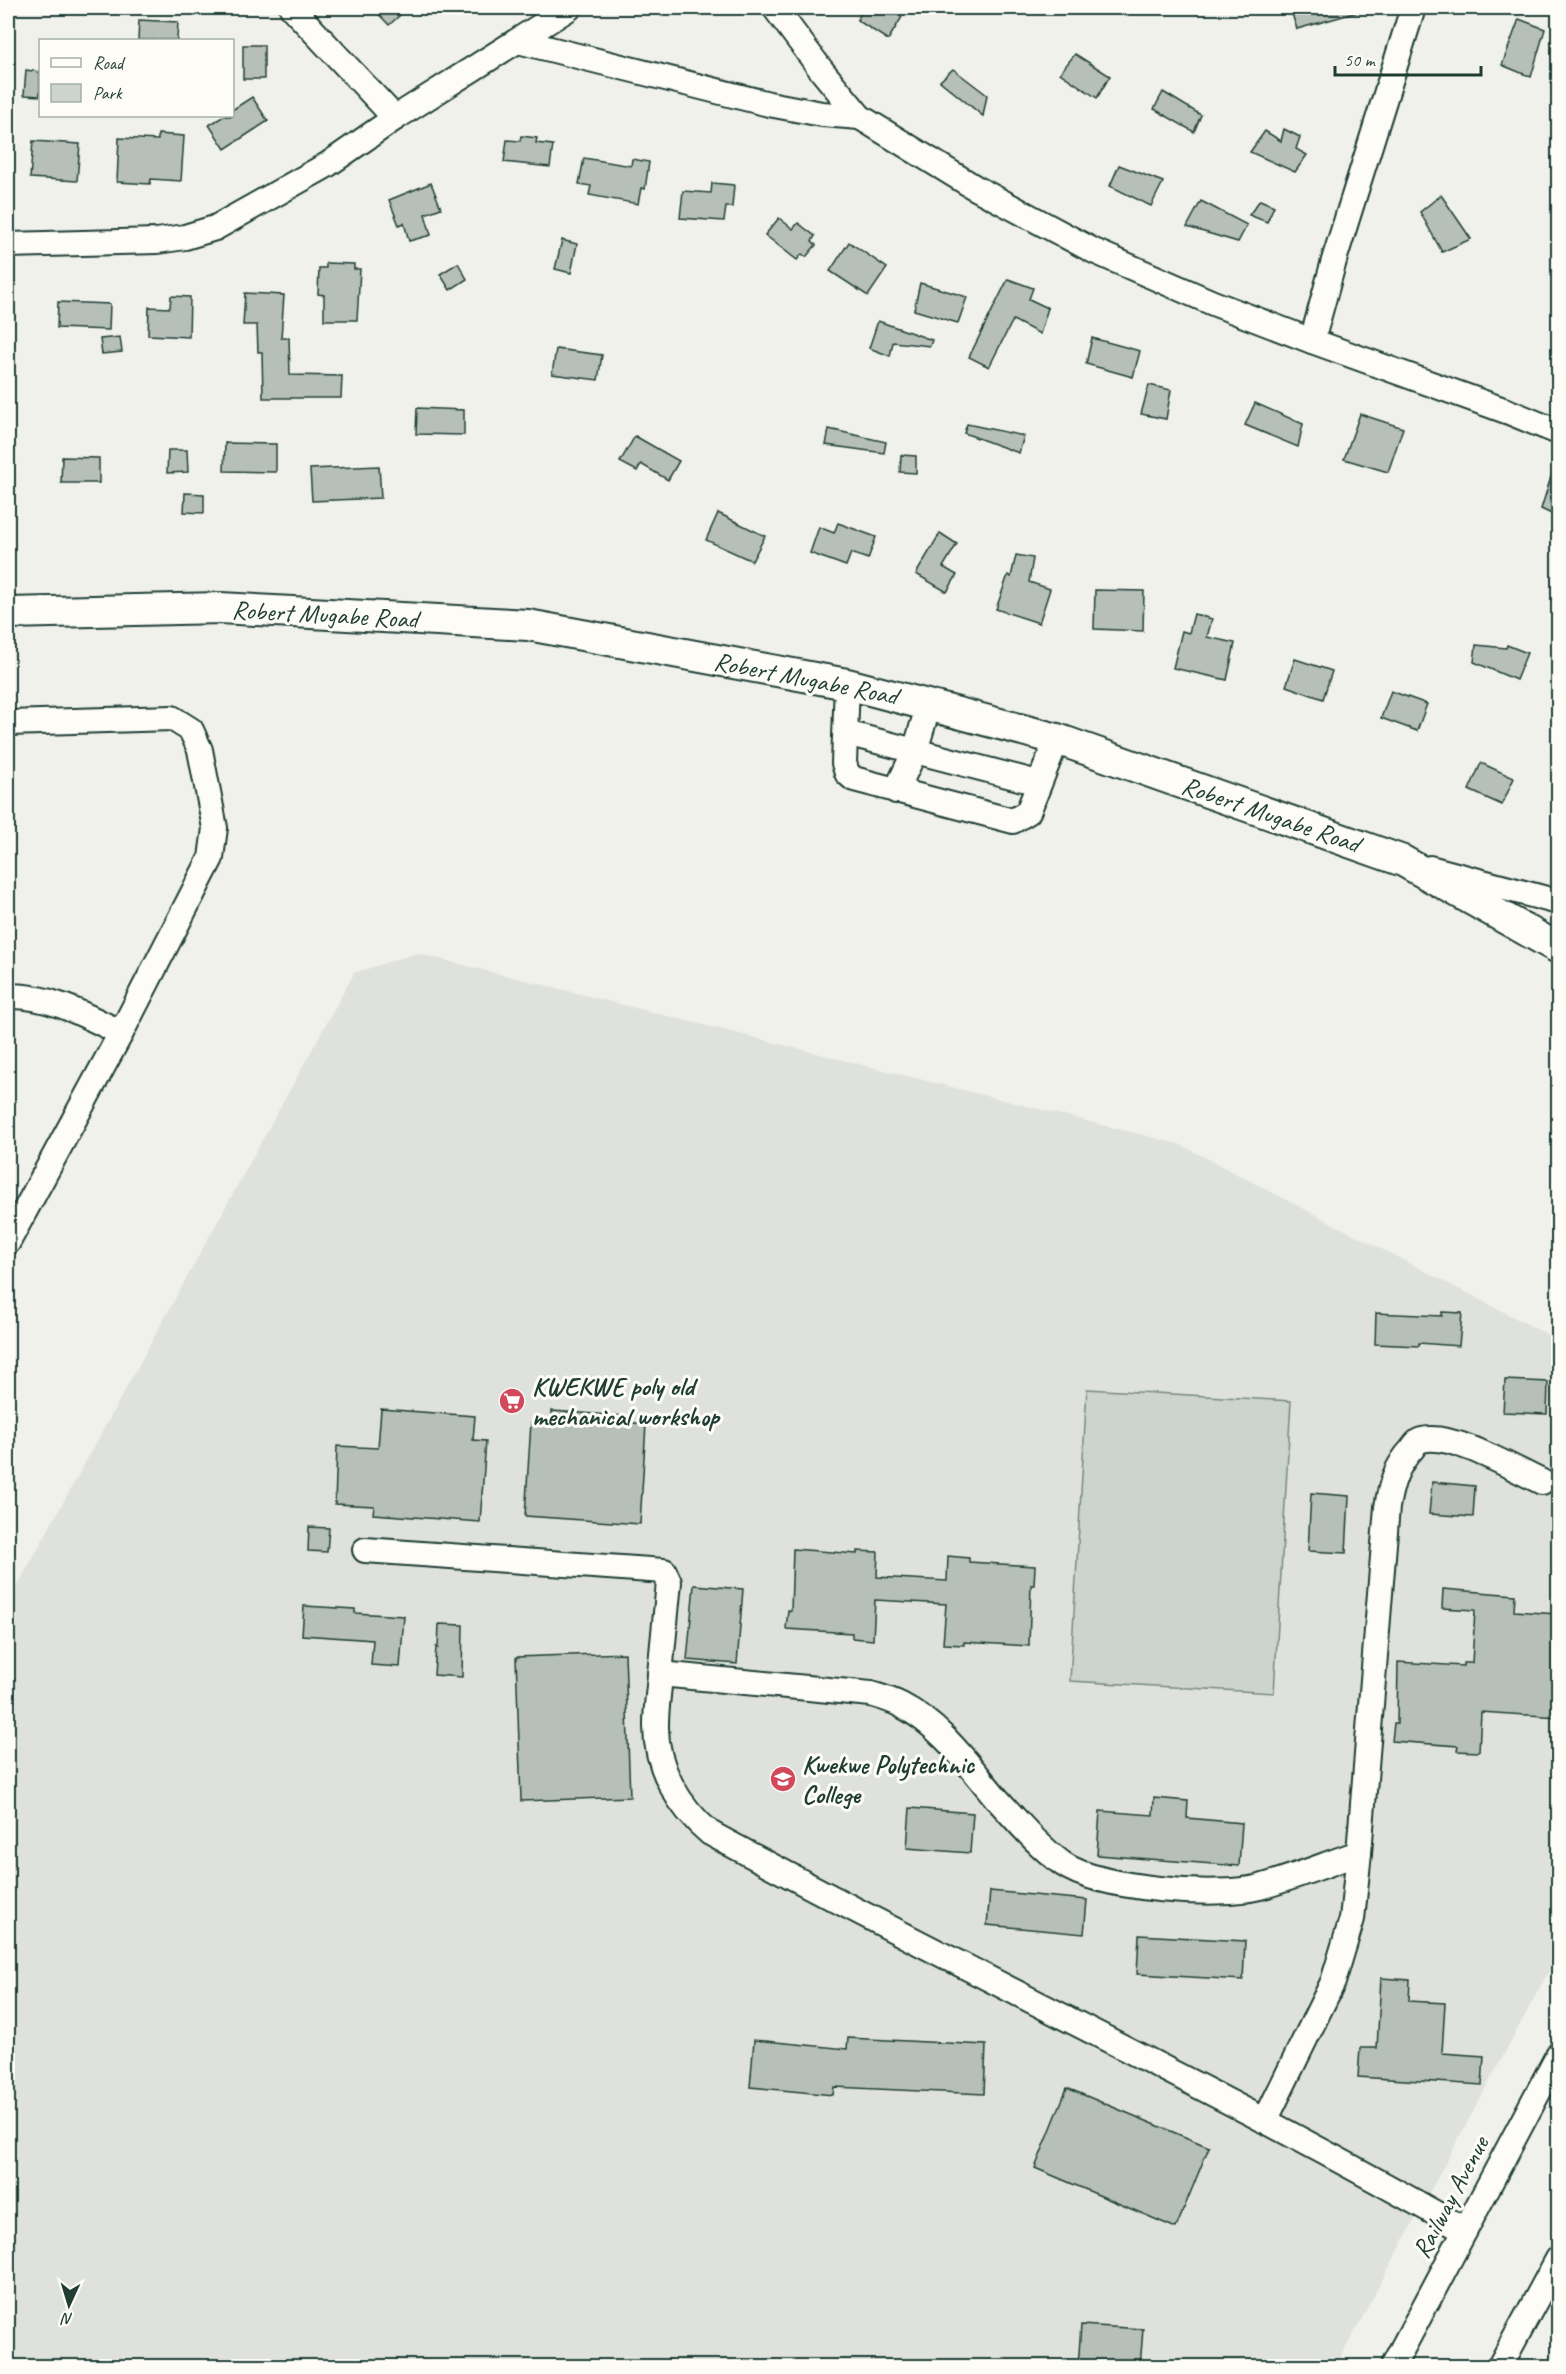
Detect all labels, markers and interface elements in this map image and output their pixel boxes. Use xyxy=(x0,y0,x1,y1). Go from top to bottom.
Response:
legend xyxy=(39,39,234,117)
scale bar xyxy=(1335,39,1480,77)
text: 50 m xyxy=(1344,49,1377,71)
text: Road xyxy=(93,52,126,74)
text: Park xyxy=(93,82,123,104)
street label: Robert Mugabe Road xyxy=(231,593,423,636)
street label: Robert Mugabe Road xyxy=(711,645,904,713)
street label: Robert Mugabe Road xyxy=(1177,769,1368,862)
place label: KWEKWE poly old mechanical workshop xyxy=(532,1370,721,1433)
supermarket icon: KWEKWE poly old mechanical workshop xyxy=(497,1386,527,1416)
place label: Kwekwe Polytechnic College xyxy=(802,1748,976,1811)
school or university icon: Kwekwe Polytechnic College xyxy=(768,1764,798,1794)
street label: Railway Avenue xyxy=(1405,2129,1497,2264)
north arrow xyxy=(39,2275,99,2335)
text: N xyxy=(59,2308,74,2329)

